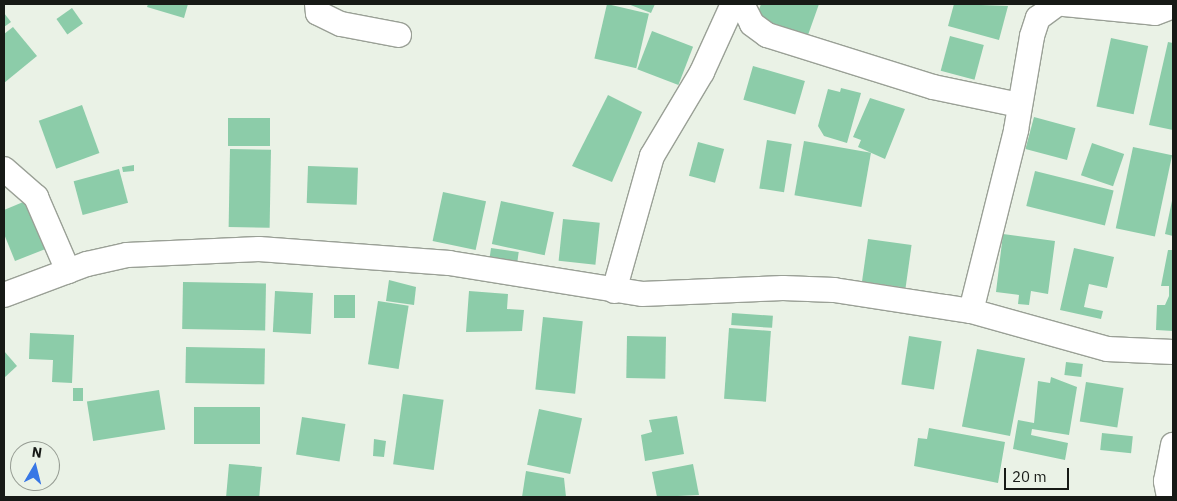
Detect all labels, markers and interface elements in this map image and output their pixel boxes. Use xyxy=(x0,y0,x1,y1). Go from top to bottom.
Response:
north arrow xyxy=(10,441,60,491)
text: N xyxy=(31,443,43,462)
scale bar xyxy=(1007,458,1072,490)
text: 20 m xyxy=(1012,467,1047,486)

